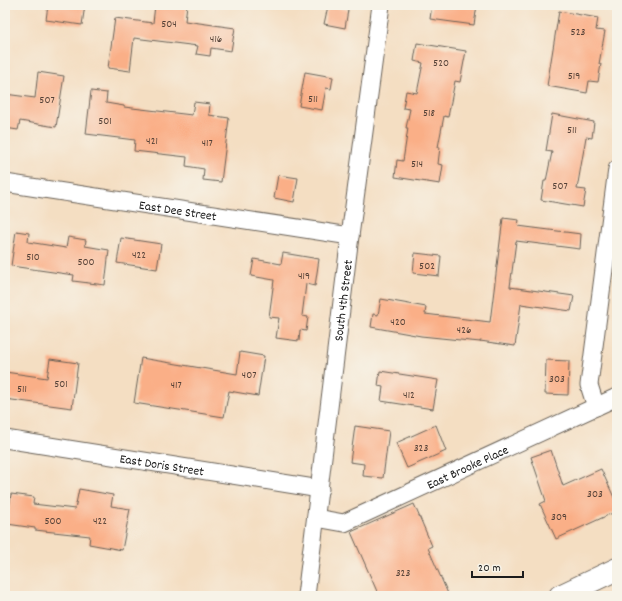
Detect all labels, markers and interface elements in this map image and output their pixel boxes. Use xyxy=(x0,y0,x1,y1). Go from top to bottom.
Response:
house number: 504 xyxy=(161,17,177,33)
house number: 523 xyxy=(571,25,586,41)
house number: 416 xyxy=(210,32,222,48)
house number: 520 xyxy=(433,56,449,72)
house number: 519 xyxy=(568,69,580,85)
house number: 511 xyxy=(308,92,318,108)
house number: 507 xyxy=(39,93,55,109)
house number: 518 xyxy=(423,106,435,122)
house number: 501 xyxy=(98,114,112,130)
house number: 511 xyxy=(567,123,577,139)
house number: 421 xyxy=(146,134,158,150)
house number: 417 xyxy=(201,136,213,152)
house number: 514 xyxy=(411,157,423,173)
house number: 507 xyxy=(552,179,568,195)
street label: East Dee Street xyxy=(138,197,218,227)
house number: 422 xyxy=(132,248,146,264)
house number: 510 xyxy=(26,250,40,266)
house number: 500 xyxy=(77,255,95,271)
street label: South 4th Street xyxy=(330,259,359,342)
house number: 502 xyxy=(419,259,435,275)
house number: 419 xyxy=(298,269,310,285)
house number: 420 xyxy=(390,315,406,331)
house number: 426 xyxy=(457,323,471,339)
house number: 407 xyxy=(242,368,256,384)
house number: 303 xyxy=(549,372,565,388)
house number: 501 xyxy=(54,377,68,393)
house number: 417 xyxy=(170,378,182,394)
house number: 511 xyxy=(17,382,27,398)
house number: 412 xyxy=(403,388,415,404)
house number: 323 xyxy=(414,441,428,457)
street label: East Brooke Place xyxy=(424,441,512,496)
street label: East Doris Street xyxy=(118,450,205,482)
house number: 303 xyxy=(587,487,603,503)
house number: 309 xyxy=(551,510,567,526)
house number: 500 xyxy=(44,514,62,530)
house number: 422 xyxy=(93,514,107,530)
scale bar xyxy=(472,553,523,579)
text: 20 m xyxy=(478,560,501,577)
house number: 323 xyxy=(396,566,410,582)

